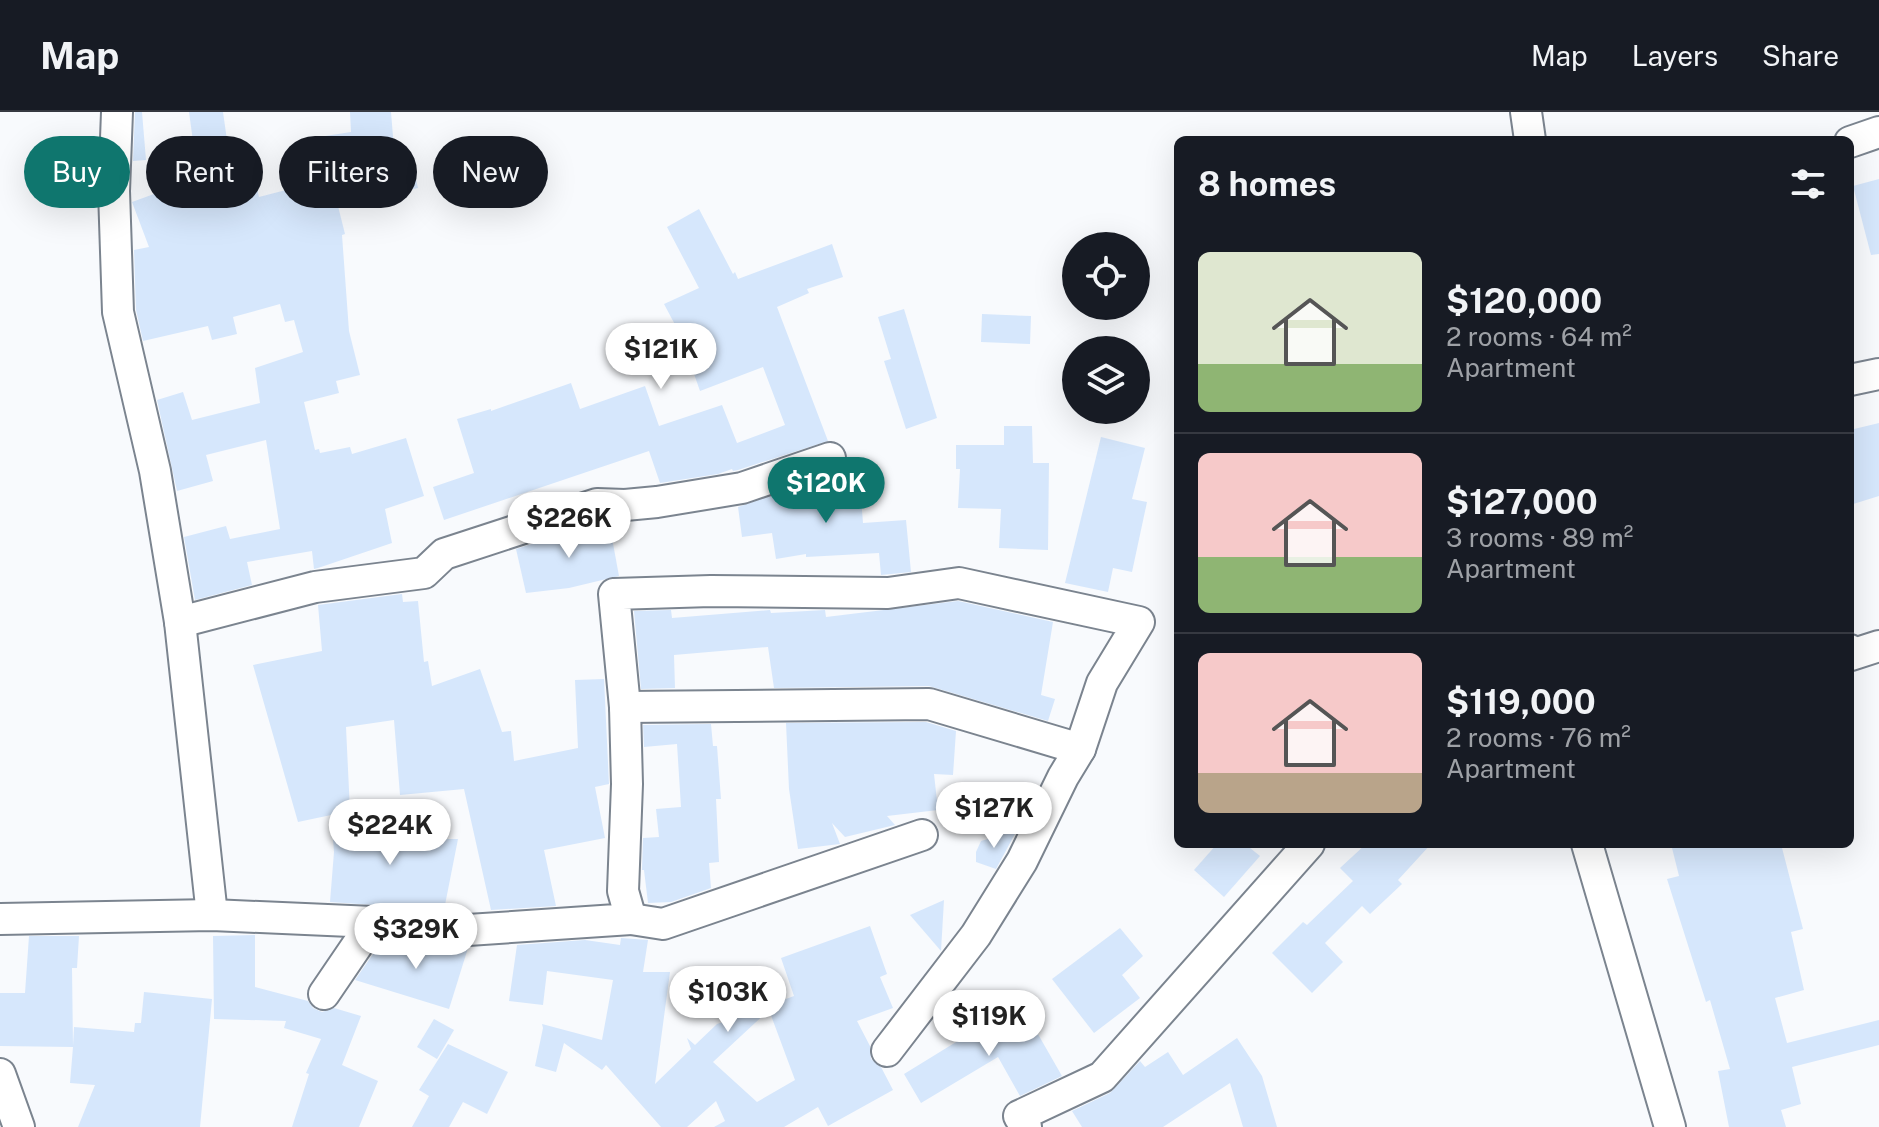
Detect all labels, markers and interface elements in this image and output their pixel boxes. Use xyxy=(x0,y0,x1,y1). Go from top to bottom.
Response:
text: Map xyxy=(40,33,119,78)
text: Map xyxy=(1531,39,1588,72)
text: Layers xyxy=(1632,39,1718,72)
text: Share xyxy=(1762,39,1839,72)
chip: Buy xyxy=(24,136,130,208)
chip: Rent xyxy=(146,136,263,208)
chip: Filters xyxy=(279,136,417,208)
chip: New xyxy=(433,136,548,208)
icon: filters xyxy=(1786,162,1830,206)
text: 8 homes xyxy=(1198,164,1336,204)
map controls xyxy=(1062,232,1150,424)
button: locate xyxy=(1062,232,1150,320)
text: $120,000 xyxy=(1446,281,1602,321)
icon: home xyxy=(1262,284,1358,380)
text: 2 rooms · 64 m² xyxy=(1446,321,1632,352)
pin: $121K xyxy=(605,323,717,391)
text: $121K xyxy=(623,333,699,364)
button: layers xyxy=(1062,336,1150,424)
text: Apartment xyxy=(1446,352,1576,383)
pin: $120K xyxy=(770,457,882,525)
text: $120K xyxy=(786,467,866,498)
text: $127,000 xyxy=(1446,482,1598,522)
icon: home xyxy=(1262,485,1358,581)
pin: $226K xyxy=(513,492,625,560)
text: $226K xyxy=(526,502,612,533)
text: 3 rooms · 89 m² xyxy=(1446,522,1633,553)
text: Apartment xyxy=(1446,553,1576,584)
text: $119,000 xyxy=(1446,682,1596,722)
icon: home xyxy=(1262,685,1358,781)
text: 2 rooms · 76 m² xyxy=(1446,722,1631,753)
text: Apartment xyxy=(1446,753,1576,784)
pin: $127K xyxy=(938,782,1050,850)
text: $127K xyxy=(954,792,1034,823)
pin: $224K xyxy=(334,799,446,867)
text: $224K xyxy=(347,809,433,840)
pin: $329K xyxy=(360,903,472,971)
text: $329K xyxy=(372,913,460,944)
pin: $103K xyxy=(672,966,784,1034)
text: $103K xyxy=(687,976,769,1007)
pin: $119K xyxy=(933,990,1045,1058)
text: $119K xyxy=(951,1000,1027,1031)

